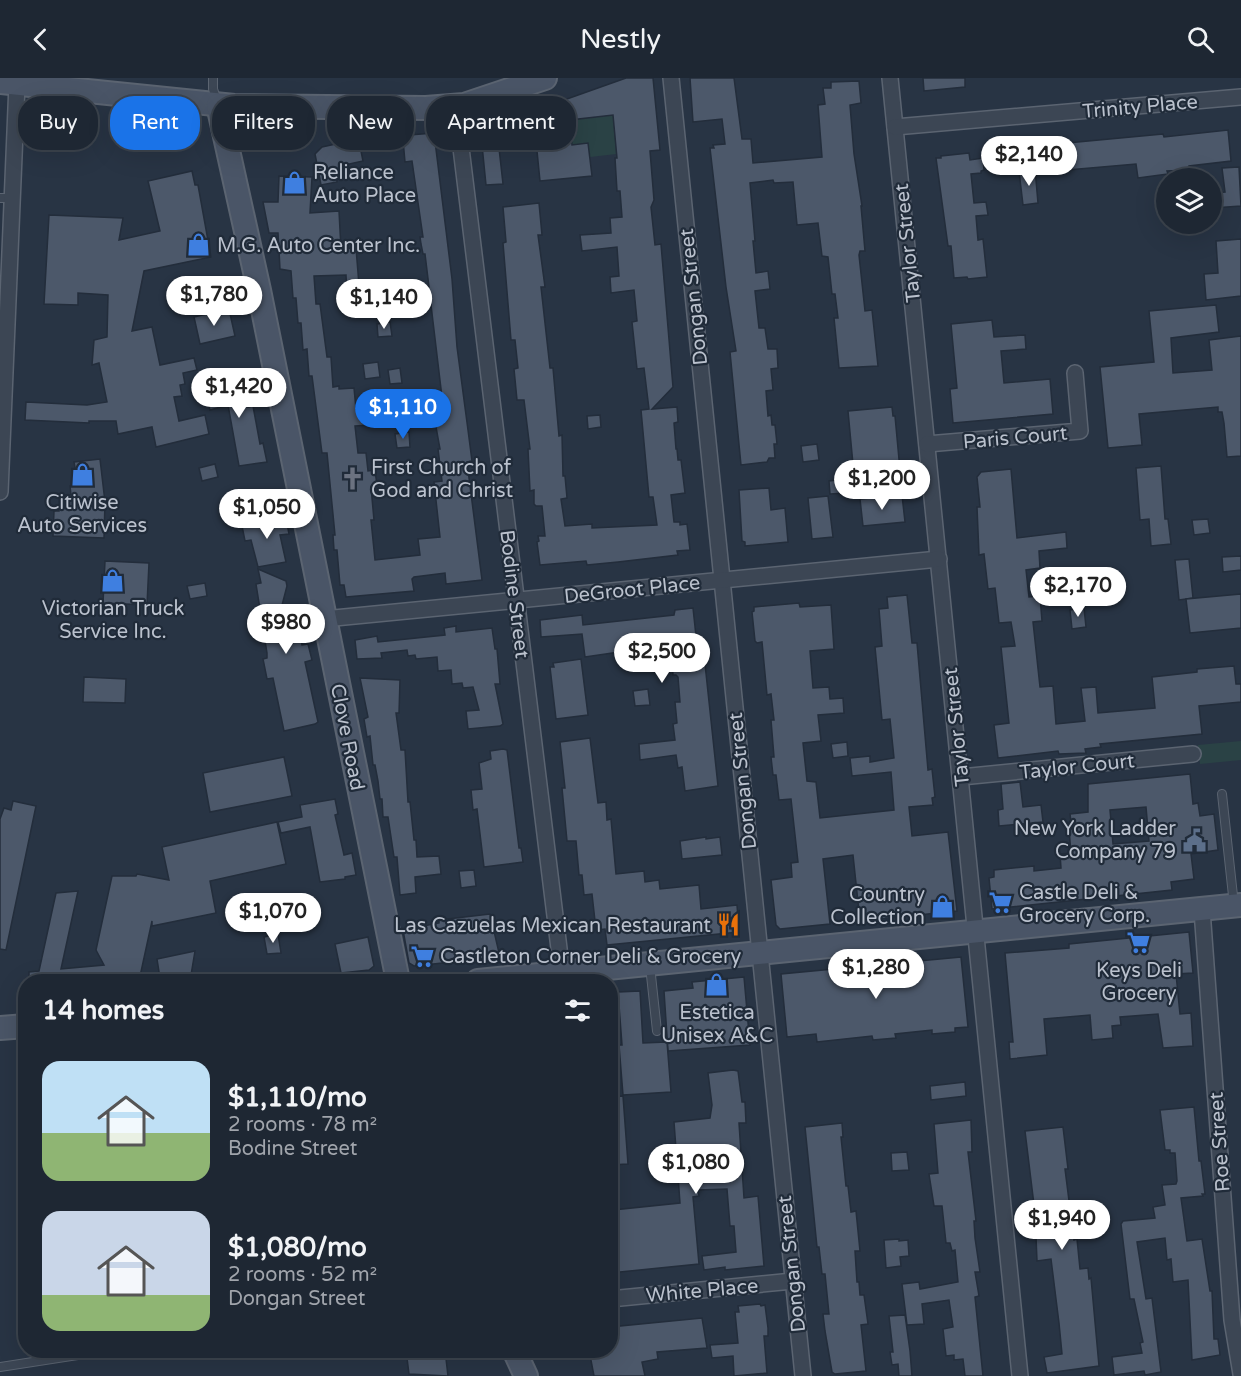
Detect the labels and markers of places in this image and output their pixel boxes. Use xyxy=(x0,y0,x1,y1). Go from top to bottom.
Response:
pin: $2,140 xyxy=(980,136,1078,187)
place label: Reliance Auto Place xyxy=(313,161,416,208)
shop icon: Reliance Auto Place xyxy=(282,170,308,196)
shop icon: M.G. Auto Center Inc. xyxy=(186,232,212,258)
place label: M.G. Auto Center Inc. xyxy=(217,234,420,258)
pin: $1,780 xyxy=(165,276,263,327)
pin: $1,140 xyxy=(335,279,433,330)
pin: $1,420 xyxy=(190,368,288,419)
pin: $1,110 xyxy=(354,389,452,440)
place label: First Church of God and Christ xyxy=(371,456,514,503)
pin: $1,200 xyxy=(833,460,931,511)
shop icon: Citiwise Auto Services xyxy=(69,461,95,487)
church icon: First Church of God and Christ xyxy=(340,466,366,492)
pin: $1,050 xyxy=(218,489,316,540)
place label: Citiwise Auto Services xyxy=(17,491,147,538)
pin: $2,170 xyxy=(1029,567,1127,618)
shop icon: Victorian Truck Service Inc. xyxy=(100,568,126,594)
place label: Victorian Truck Service Inc. xyxy=(42,597,184,644)
pin: $980 xyxy=(250,604,322,655)
pin: $2,500 xyxy=(613,633,711,684)
place label: New York Ladder Company 79 xyxy=(1014,817,1176,864)
public building icon: New York Ladder Company 79 xyxy=(1181,827,1207,853)
place label: Castle Deli & Grocery Corp. xyxy=(1019,881,1150,928)
place label: Country Collection xyxy=(830,883,925,930)
supermarket icon: Castle Deli & Grocery Corp. xyxy=(988,890,1014,916)
pin: $1,070 xyxy=(224,893,322,944)
shop icon: Country Collection xyxy=(930,893,956,919)
restaurant icon: Las Cazuelas Mexican Restaurant xyxy=(716,912,742,938)
place label: Las Cazuelas Mexican Restaurant xyxy=(394,914,711,938)
supermarket icon: Keys Deli Grocery xyxy=(1126,929,1152,955)
supermarket icon: Castleton Corner Deli & Grocery xyxy=(409,943,435,969)
place label: Castleton Corner Deli & Grocery xyxy=(440,945,742,969)
pin: $1,280 xyxy=(827,949,925,1000)
place label: Keys Deli Grocery xyxy=(1096,959,1182,1006)
shop icon: Estetica Unisex A&C xyxy=(704,972,730,998)
place label: Estetica Unisex A&C xyxy=(661,1001,773,1048)
pin: $1,080 xyxy=(647,1144,745,1195)
pin: $1,940 xyxy=(1013,1200,1111,1251)

